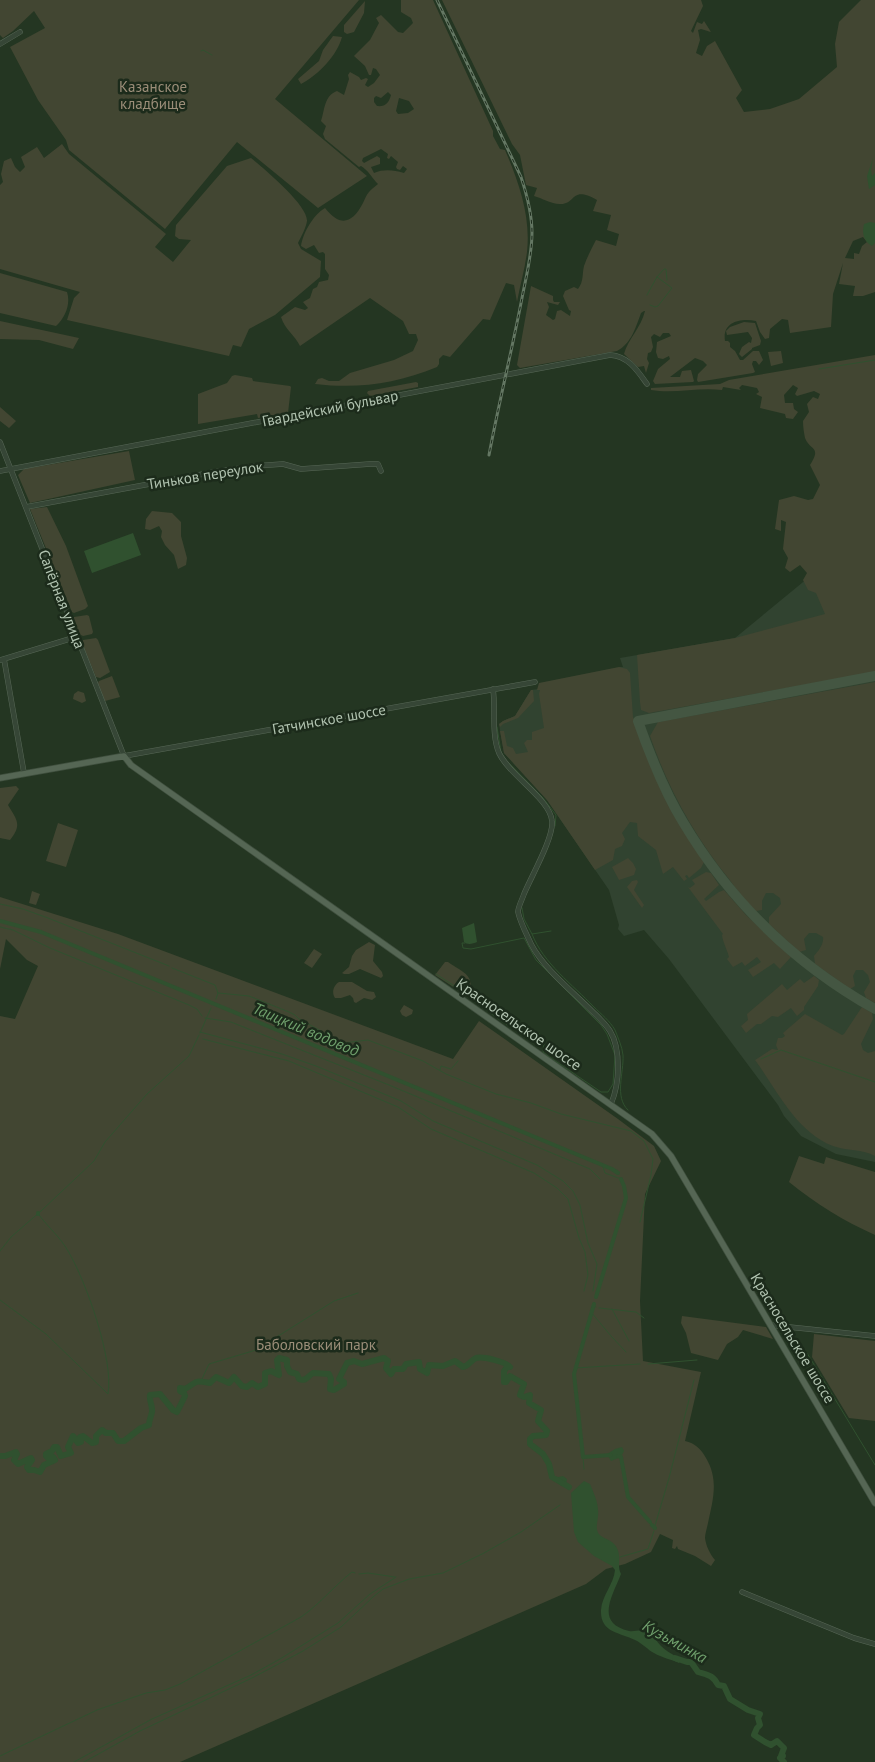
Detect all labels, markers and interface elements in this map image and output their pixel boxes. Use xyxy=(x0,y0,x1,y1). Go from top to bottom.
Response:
park label: Казанское кладбище xyxy=(119,77,187,113)
street label: Гвардейский бульвар xyxy=(260,385,400,431)
street label: Тиньков переулок xyxy=(146,456,265,494)
street label: Сапёрная улица xyxy=(34,547,90,651)
street label: Гатчинское шоссе xyxy=(271,700,387,738)
street label: Красносельское шоссе xyxy=(453,974,585,1074)
water label: Таицкий водовод xyxy=(250,998,362,1060)
street label: Красносельское шоссе xyxy=(747,1269,839,1407)
park label: Баболовский парк xyxy=(256,1335,377,1354)
water label: Кузьминка xyxy=(639,1615,711,1667)

